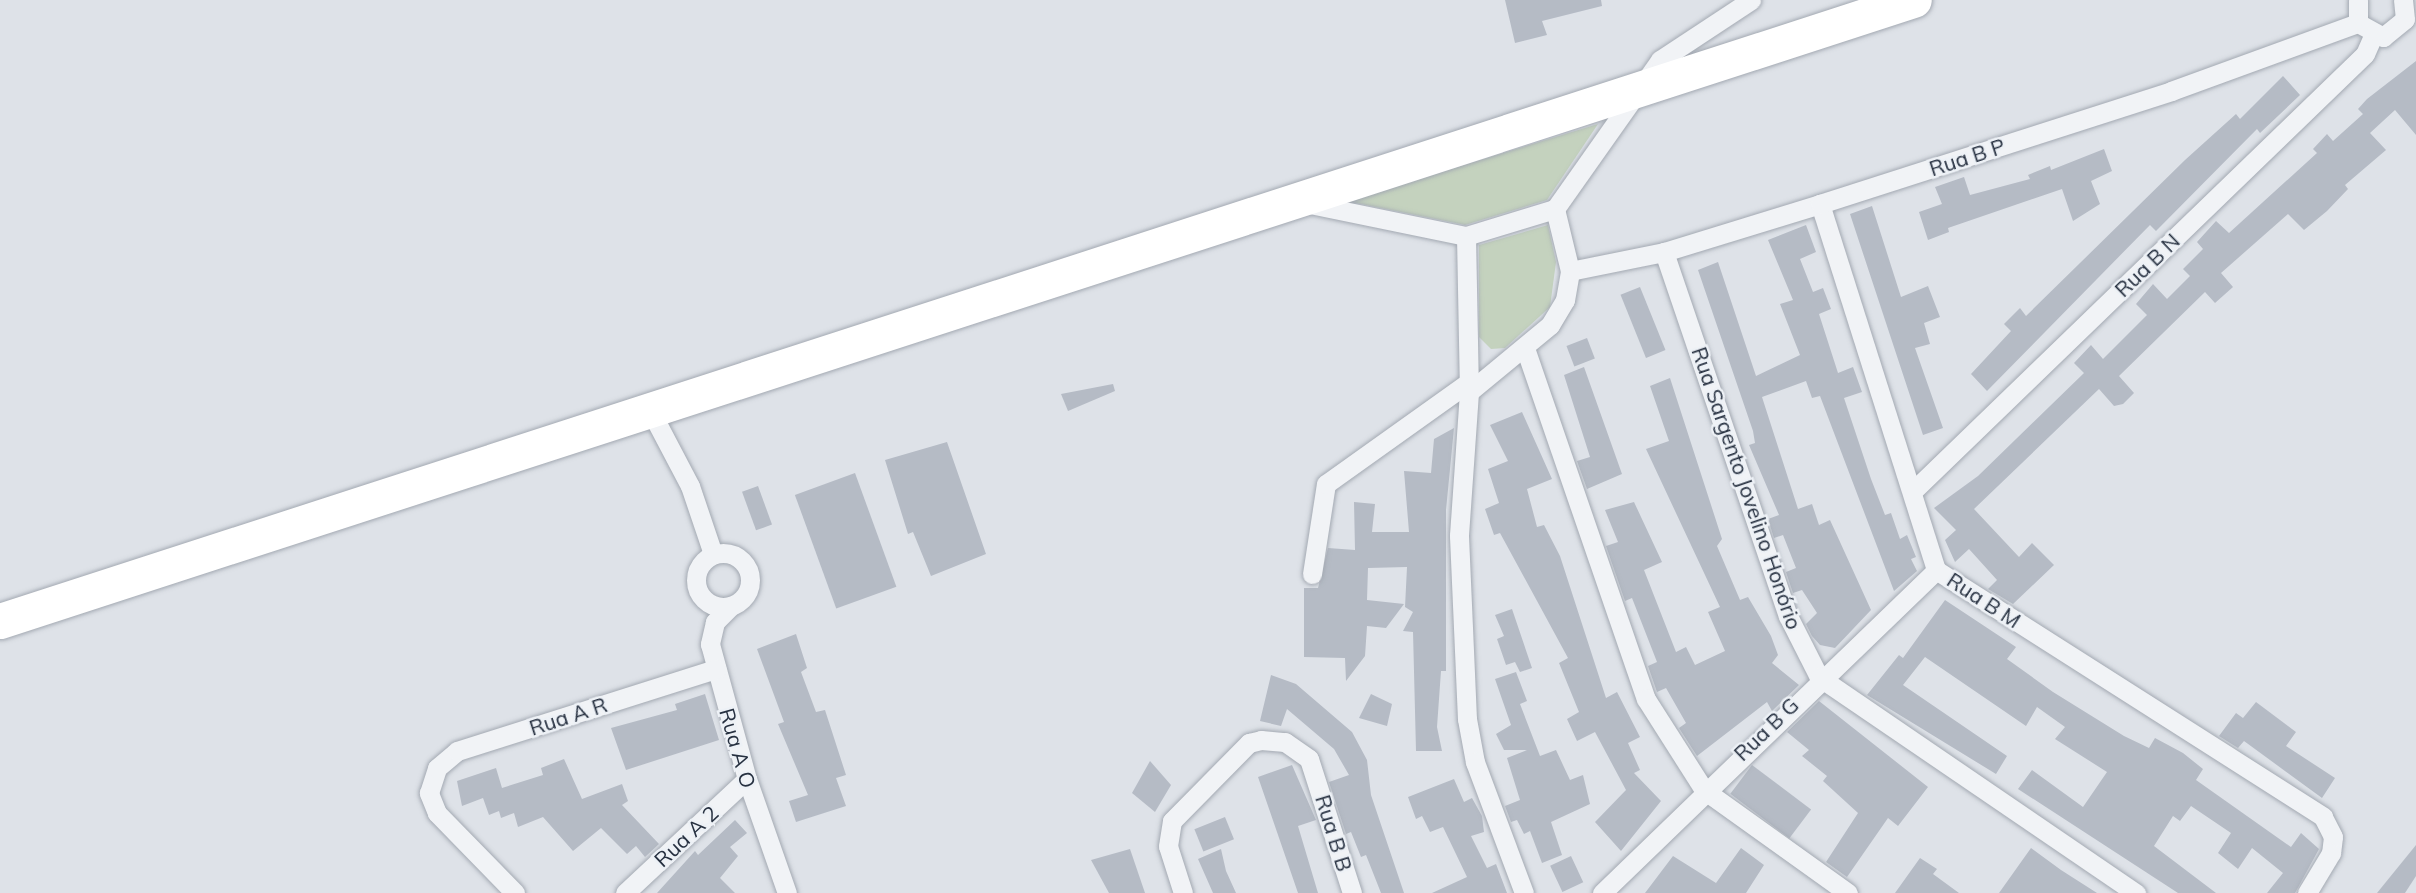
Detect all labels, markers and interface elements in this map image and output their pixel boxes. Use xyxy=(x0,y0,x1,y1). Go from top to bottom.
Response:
street label: Rua B P xyxy=(1926,133,2008,181)
street label: Rua B N xyxy=(2109,228,2185,302)
street label: Rua Sargento Jovelino Honório xyxy=(1687,344,1807,632)
street label: Rua B M xyxy=(1943,567,2025,633)
street label: Rua A R xyxy=(526,692,610,740)
street label: Rua B G xyxy=(1729,692,1803,766)
street label: Rua A O xyxy=(715,705,761,791)
street label: Rua B B xyxy=(1310,792,1358,874)
street label: Rua A 2 xyxy=(649,800,723,872)

